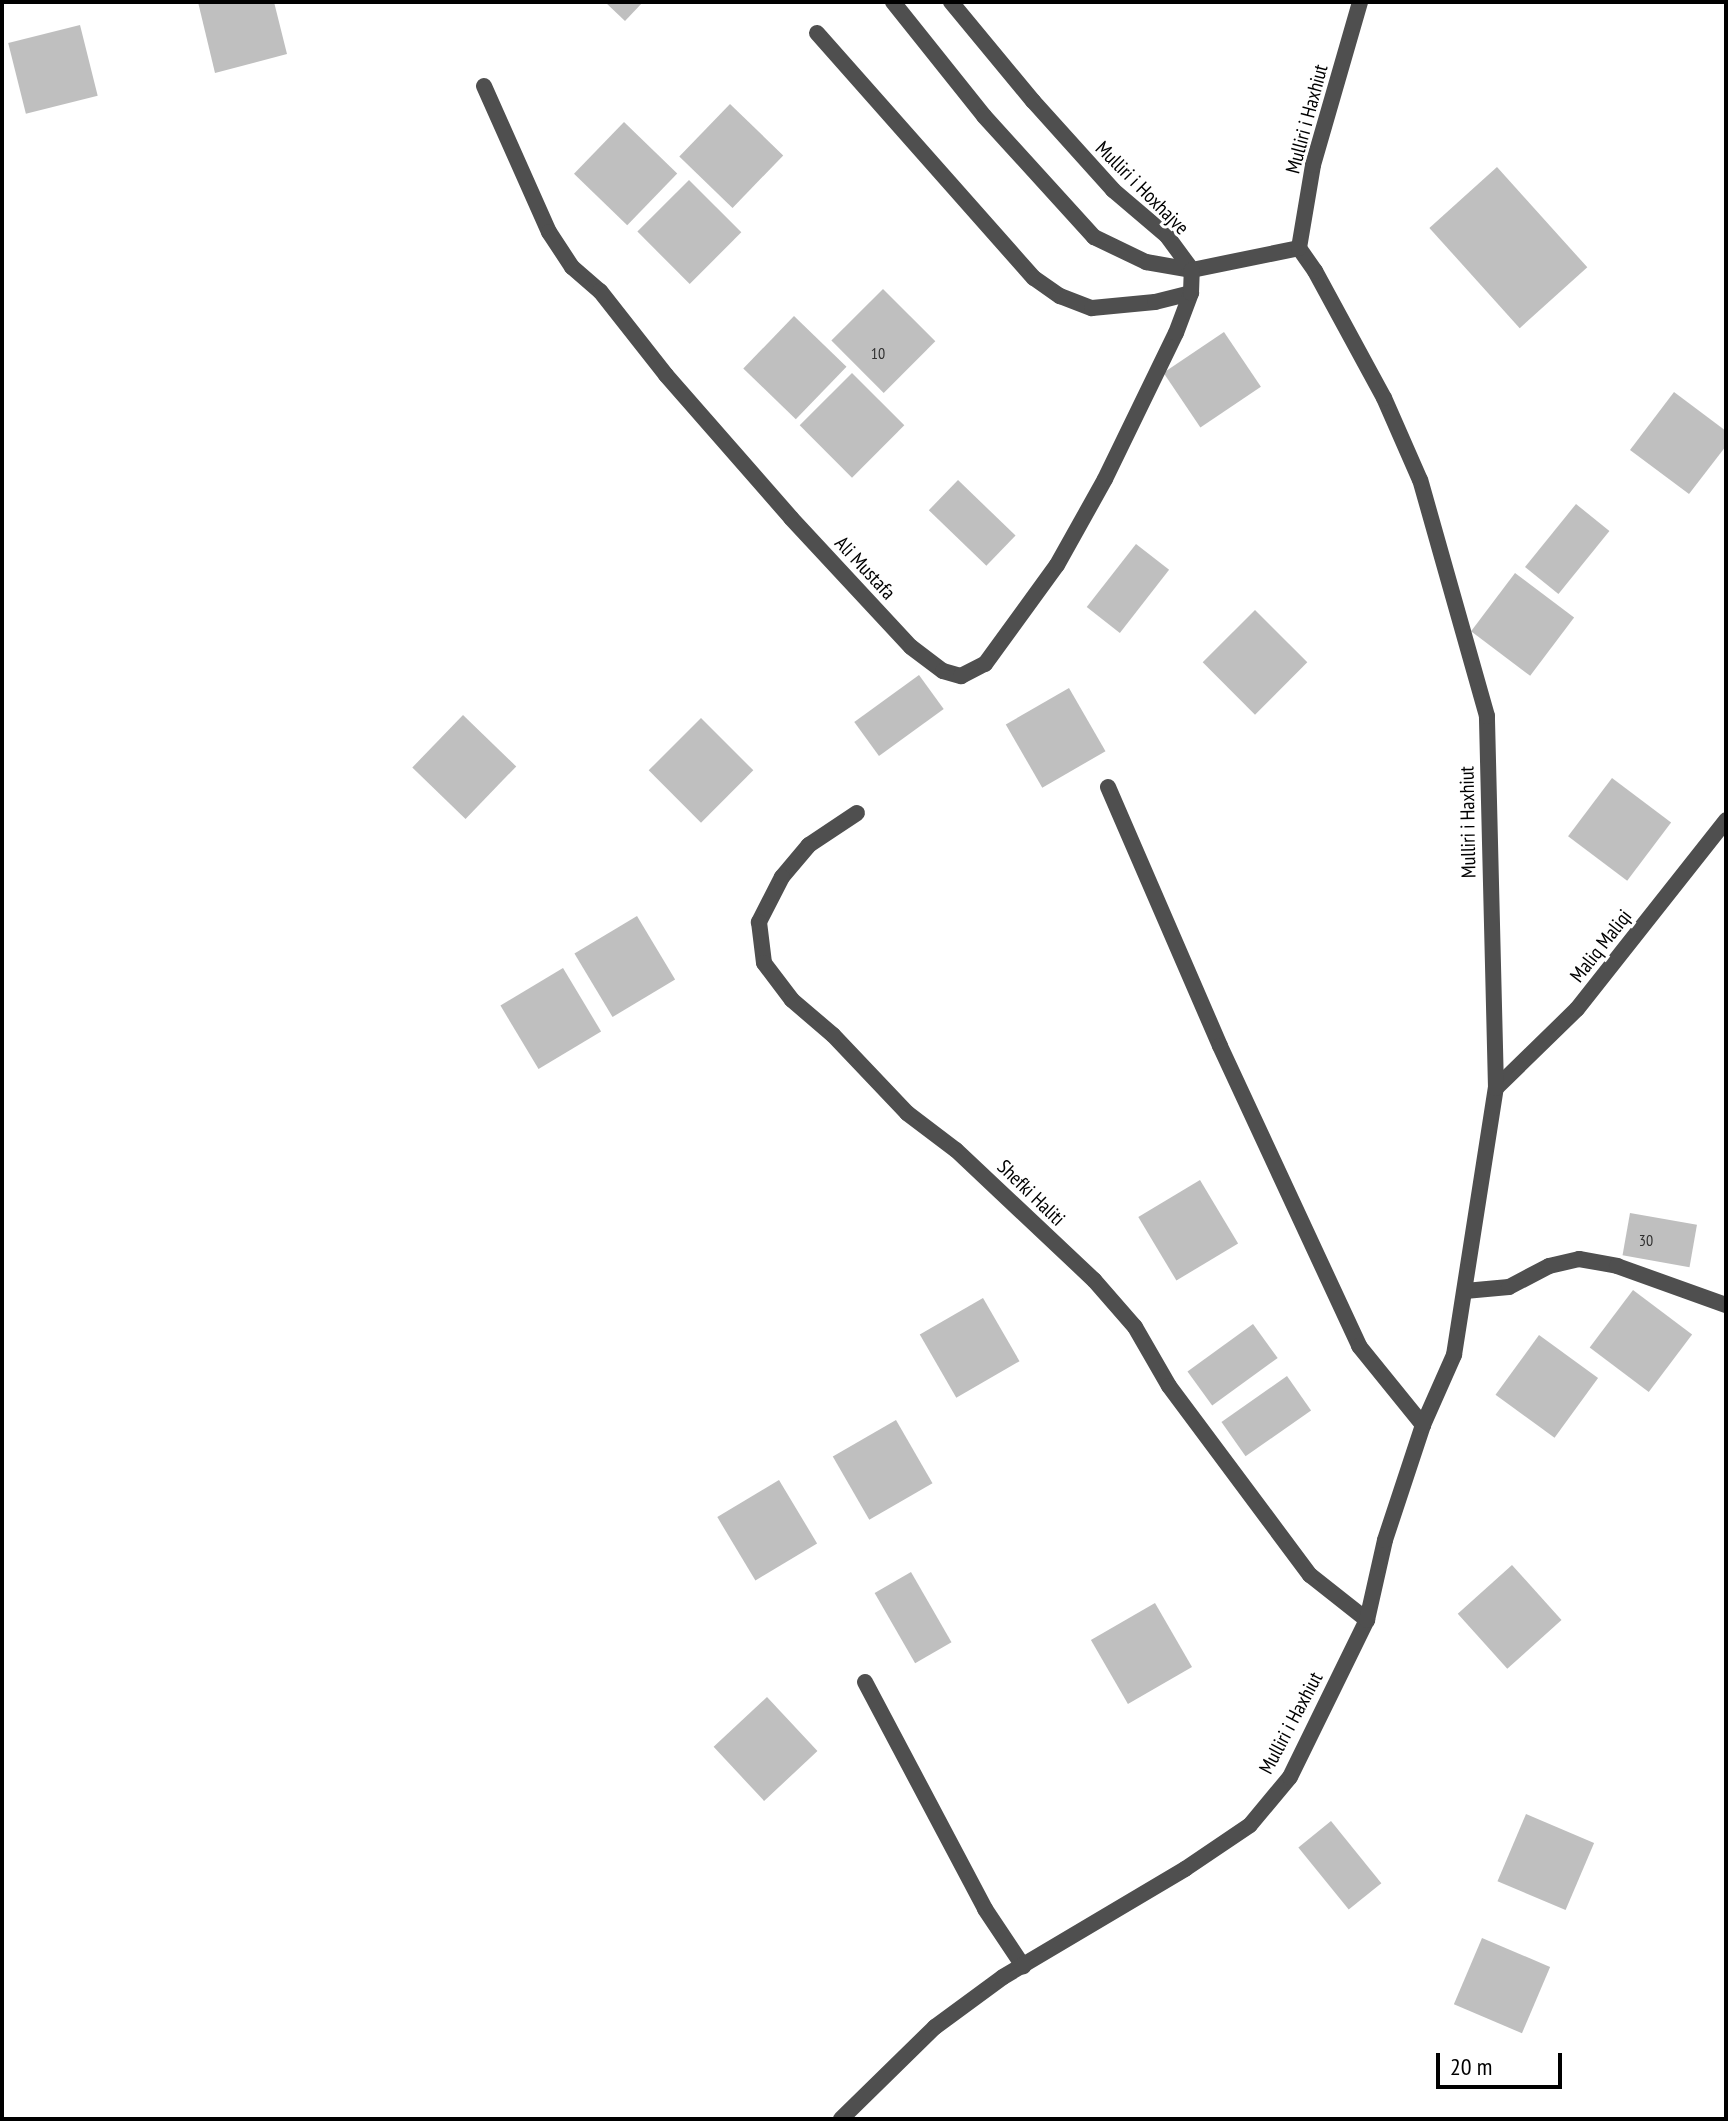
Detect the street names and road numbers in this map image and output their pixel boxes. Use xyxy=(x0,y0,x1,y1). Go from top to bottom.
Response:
street label: Mulliri i Haxhiut xyxy=(1281,62,1333,176)
street label: Mulliri i Hoxhajve xyxy=(1090,136,1194,240)
street label: Ali Mustafa xyxy=(830,531,900,605)
street label: Mulliri i Haxhiut xyxy=(1455,766,1481,878)
street label: Maliq Maliqi xyxy=(1565,905,1637,987)
street label: Shefki Haliti xyxy=(992,1155,1070,1231)
street label: Mulliri i Haxhiut xyxy=(1254,1668,1328,1778)

